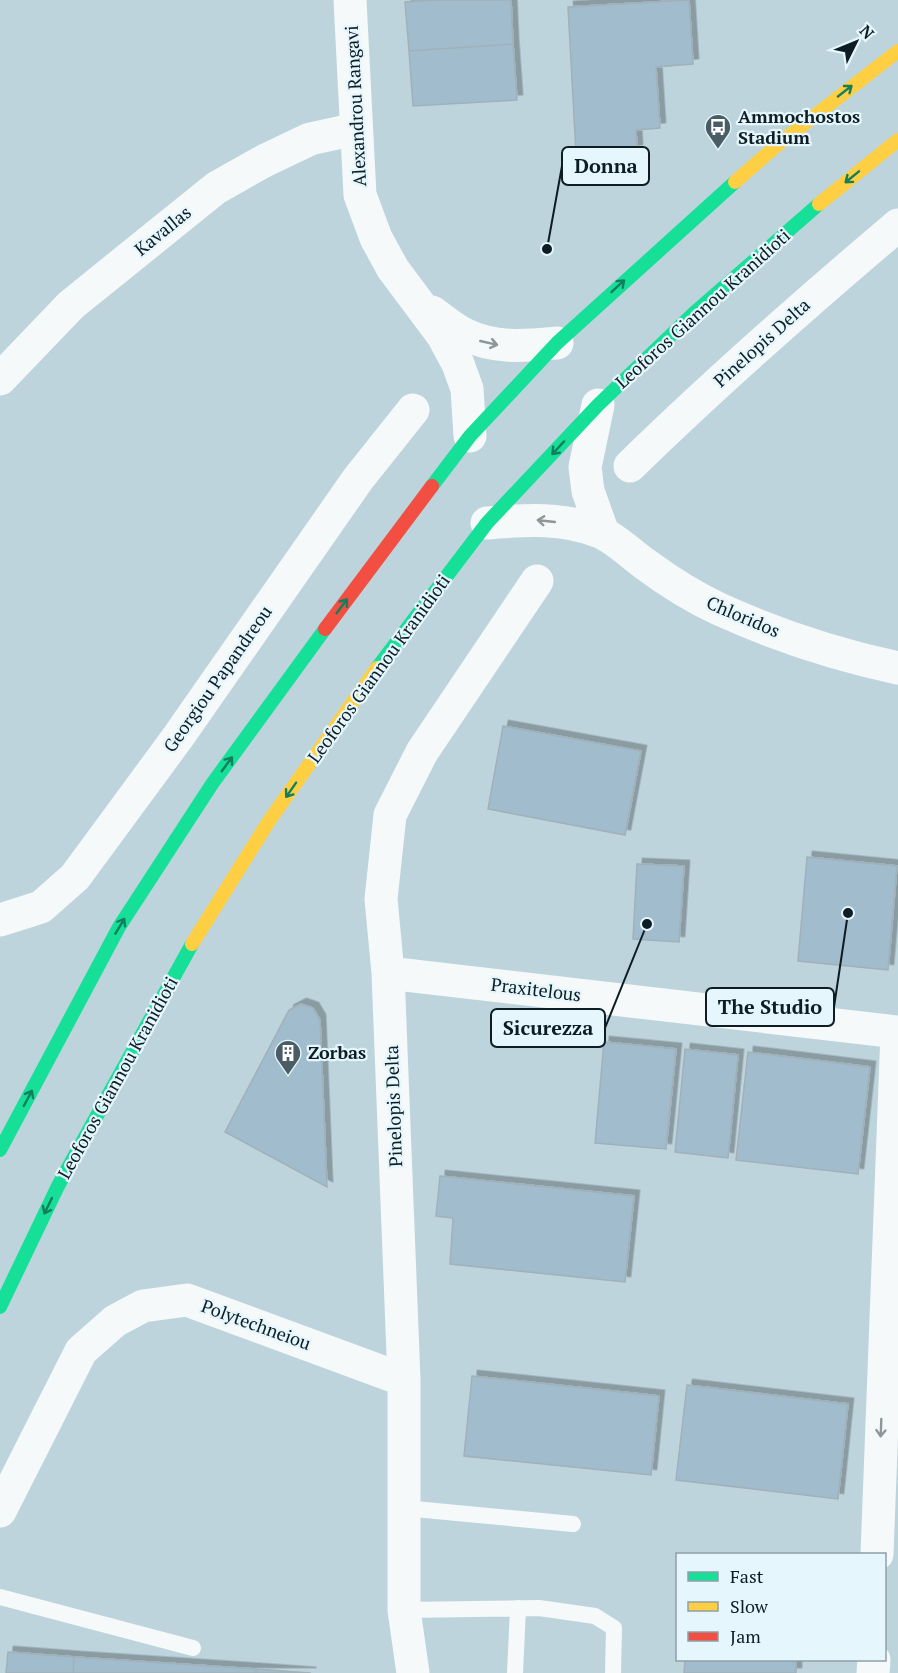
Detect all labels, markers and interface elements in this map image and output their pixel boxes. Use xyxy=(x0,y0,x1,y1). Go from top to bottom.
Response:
north arrow xyxy=(826,12,886,72)
text: N xyxy=(855,20,879,44)
street label: Alexandrou Rangavi xyxy=(339,25,371,187)
one-way arrow xyxy=(837,84,853,97)
place label: Ammochostos Stadium xyxy=(738,104,860,149)
bus stop icon: Ammochostos Stadium xyxy=(703,112,733,150)
callout: Donna xyxy=(562,147,649,185)
text: Donna xyxy=(574,152,638,179)
one-way arrow xyxy=(844,170,860,183)
street label: Kavallas xyxy=(129,200,196,261)
street label: Leoforos Giannou Kranidioti xyxy=(610,223,795,393)
one-way arrow xyxy=(611,279,626,294)
street label: Pinelopis Delta xyxy=(708,293,815,392)
one-way arrow xyxy=(479,337,498,349)
one-way arrow xyxy=(551,440,565,455)
one-way arrow xyxy=(536,515,556,526)
street label: Leoforos Giannou Kranidioti xyxy=(302,569,455,768)
street label: Chloridos xyxy=(703,590,784,642)
one-way arrow xyxy=(335,598,348,614)
street label: Georgiou Papandreou xyxy=(157,600,277,757)
one-way arrow xyxy=(221,756,233,772)
one-way arrow xyxy=(285,782,297,798)
one-way arrow xyxy=(114,918,126,935)
street label: Leoforos Giannou Kranidioti xyxy=(51,972,183,1183)
street label: Praxitelous xyxy=(490,972,583,1006)
callout: The Studio xyxy=(706,988,834,1026)
text: The Studio xyxy=(718,993,822,1020)
callout: Sicurezza xyxy=(491,1009,605,1047)
text: Sicurezza xyxy=(503,1014,593,1041)
building icon: Zorbas xyxy=(273,1038,303,1076)
place label: Zorbas xyxy=(308,1040,366,1064)
street label: Pinelopis Delta xyxy=(379,1045,407,1167)
one-way arrow xyxy=(22,1090,34,1107)
one-way arrow xyxy=(42,1197,54,1215)
street label: Polytechneiou xyxy=(198,1293,314,1355)
one-way arrow xyxy=(875,1418,886,1438)
legend xyxy=(676,1553,886,1661)
text: Fast xyxy=(730,1564,764,1588)
text: Slow xyxy=(730,1594,769,1618)
text: Jam xyxy=(730,1624,761,1648)

